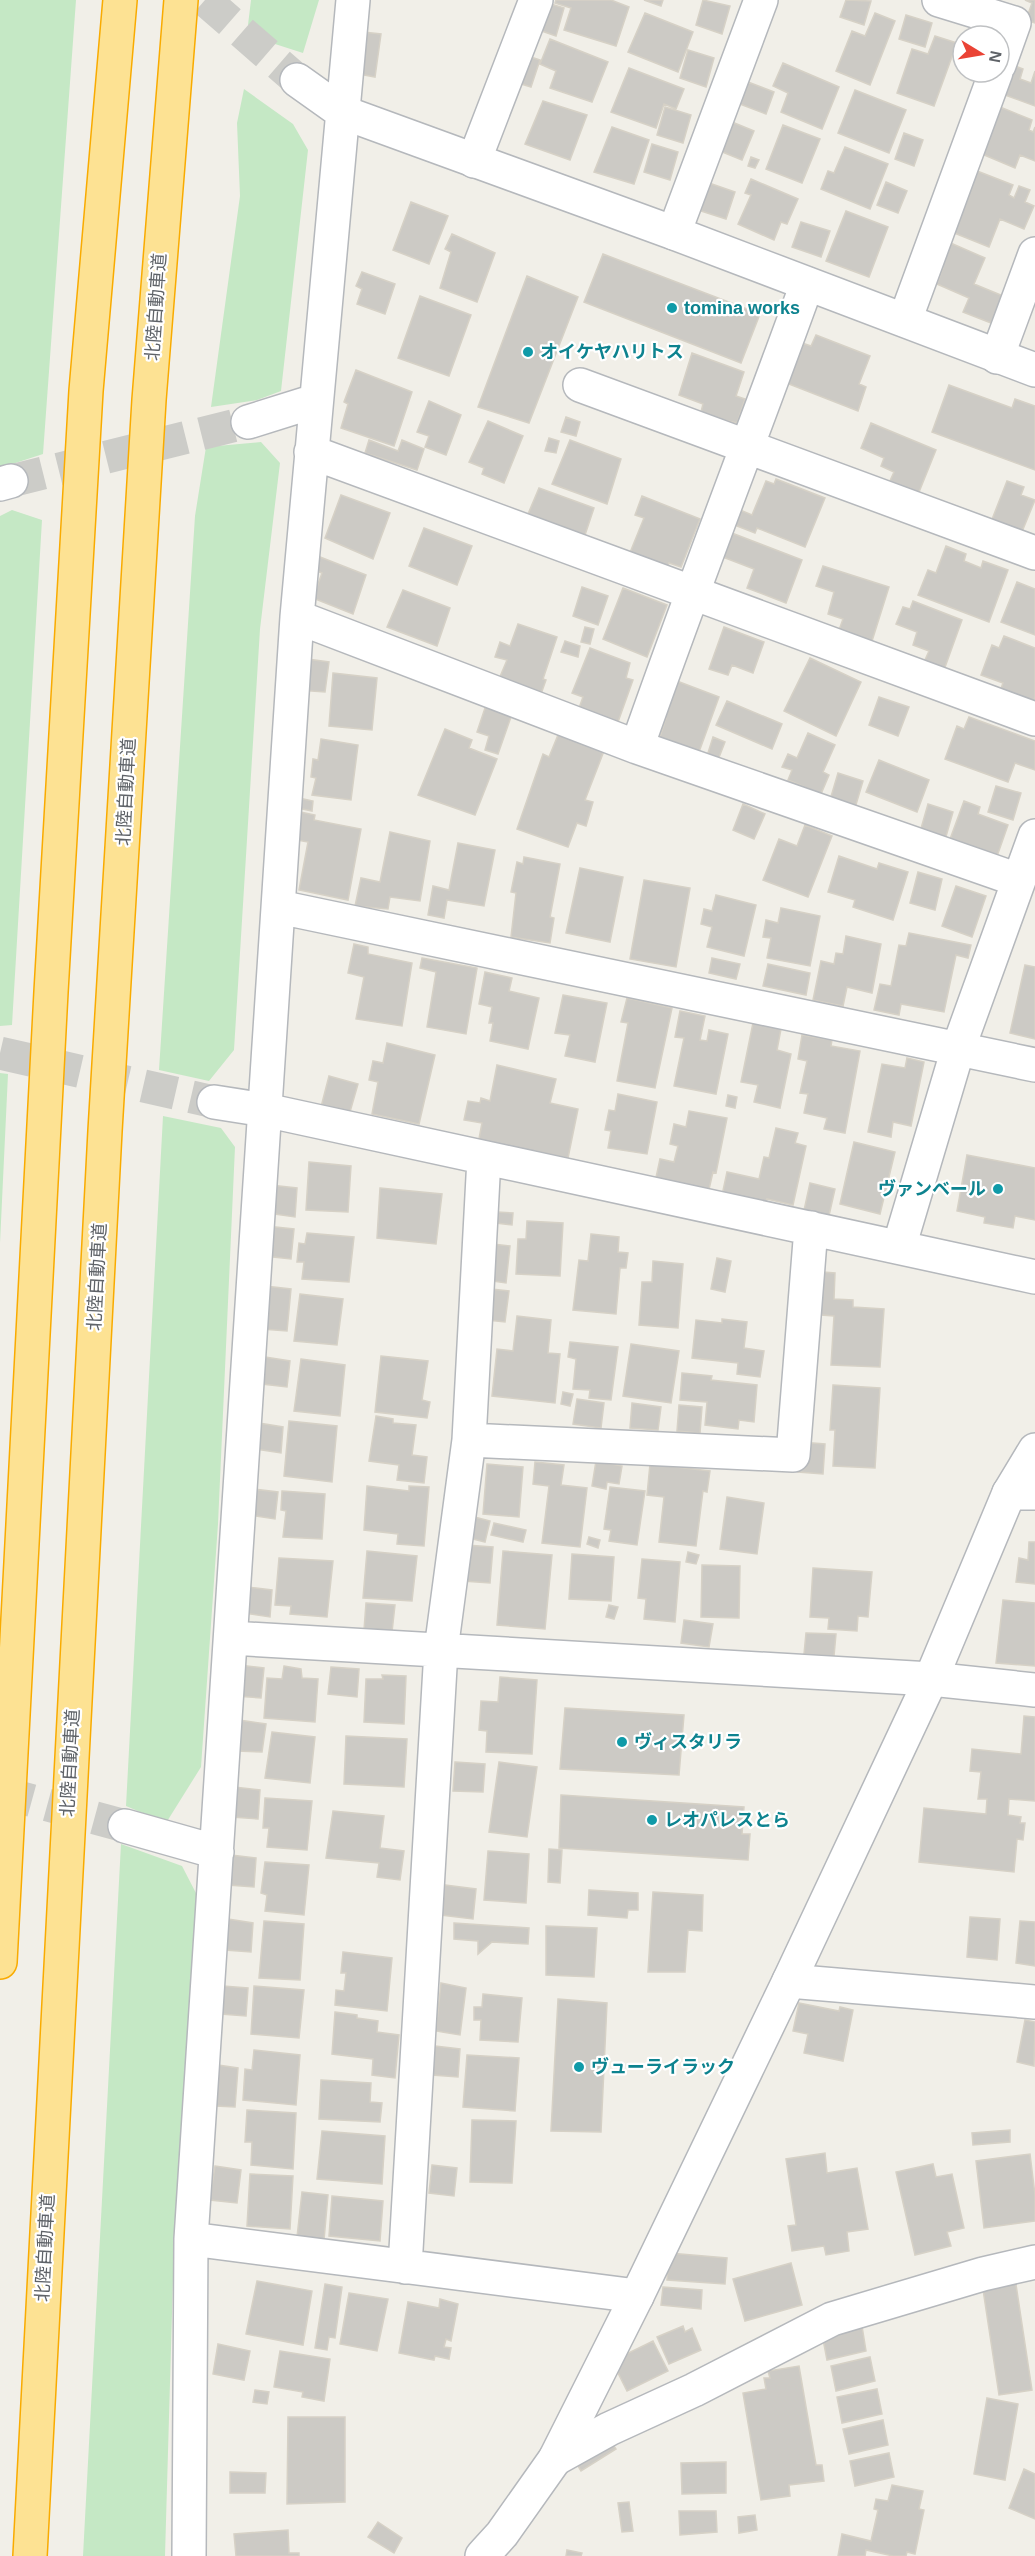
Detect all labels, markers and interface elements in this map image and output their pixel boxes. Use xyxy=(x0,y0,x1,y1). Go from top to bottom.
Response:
north arrow xyxy=(951,24,1011,84)
text: N xyxy=(986,49,1005,64)
street label: 北陸自動車道 xyxy=(142,252,170,362)
place label: tomina works xyxy=(684,298,800,318)
marker: tomina works xyxy=(665,301,679,315)
place label: オイケヤハリトス xyxy=(540,342,684,362)
marker: オイケヤハリトス xyxy=(521,345,535,359)
street label: 北陸自動車道 xyxy=(113,738,139,846)
place label: ヴァンベール xyxy=(878,1178,986,1199)
marker: ヴァンベール xyxy=(991,1182,1005,1196)
street label: 北陸自動車道 xyxy=(84,1223,110,1331)
street label: 北陸自動車道 xyxy=(57,1709,83,1817)
place label: ヴィスタリラ xyxy=(634,1731,742,1752)
marker: ヴィスタリラ xyxy=(615,1735,629,1749)
place label: レオパレスとら xyxy=(664,1810,790,1830)
marker: レオパレスとら xyxy=(645,1813,659,1827)
place label: ヴューライラック xyxy=(591,2056,735,2077)
marker: ヴューライラック xyxy=(572,2060,586,2074)
street label: 北陸自動車道 xyxy=(32,2194,58,2302)

